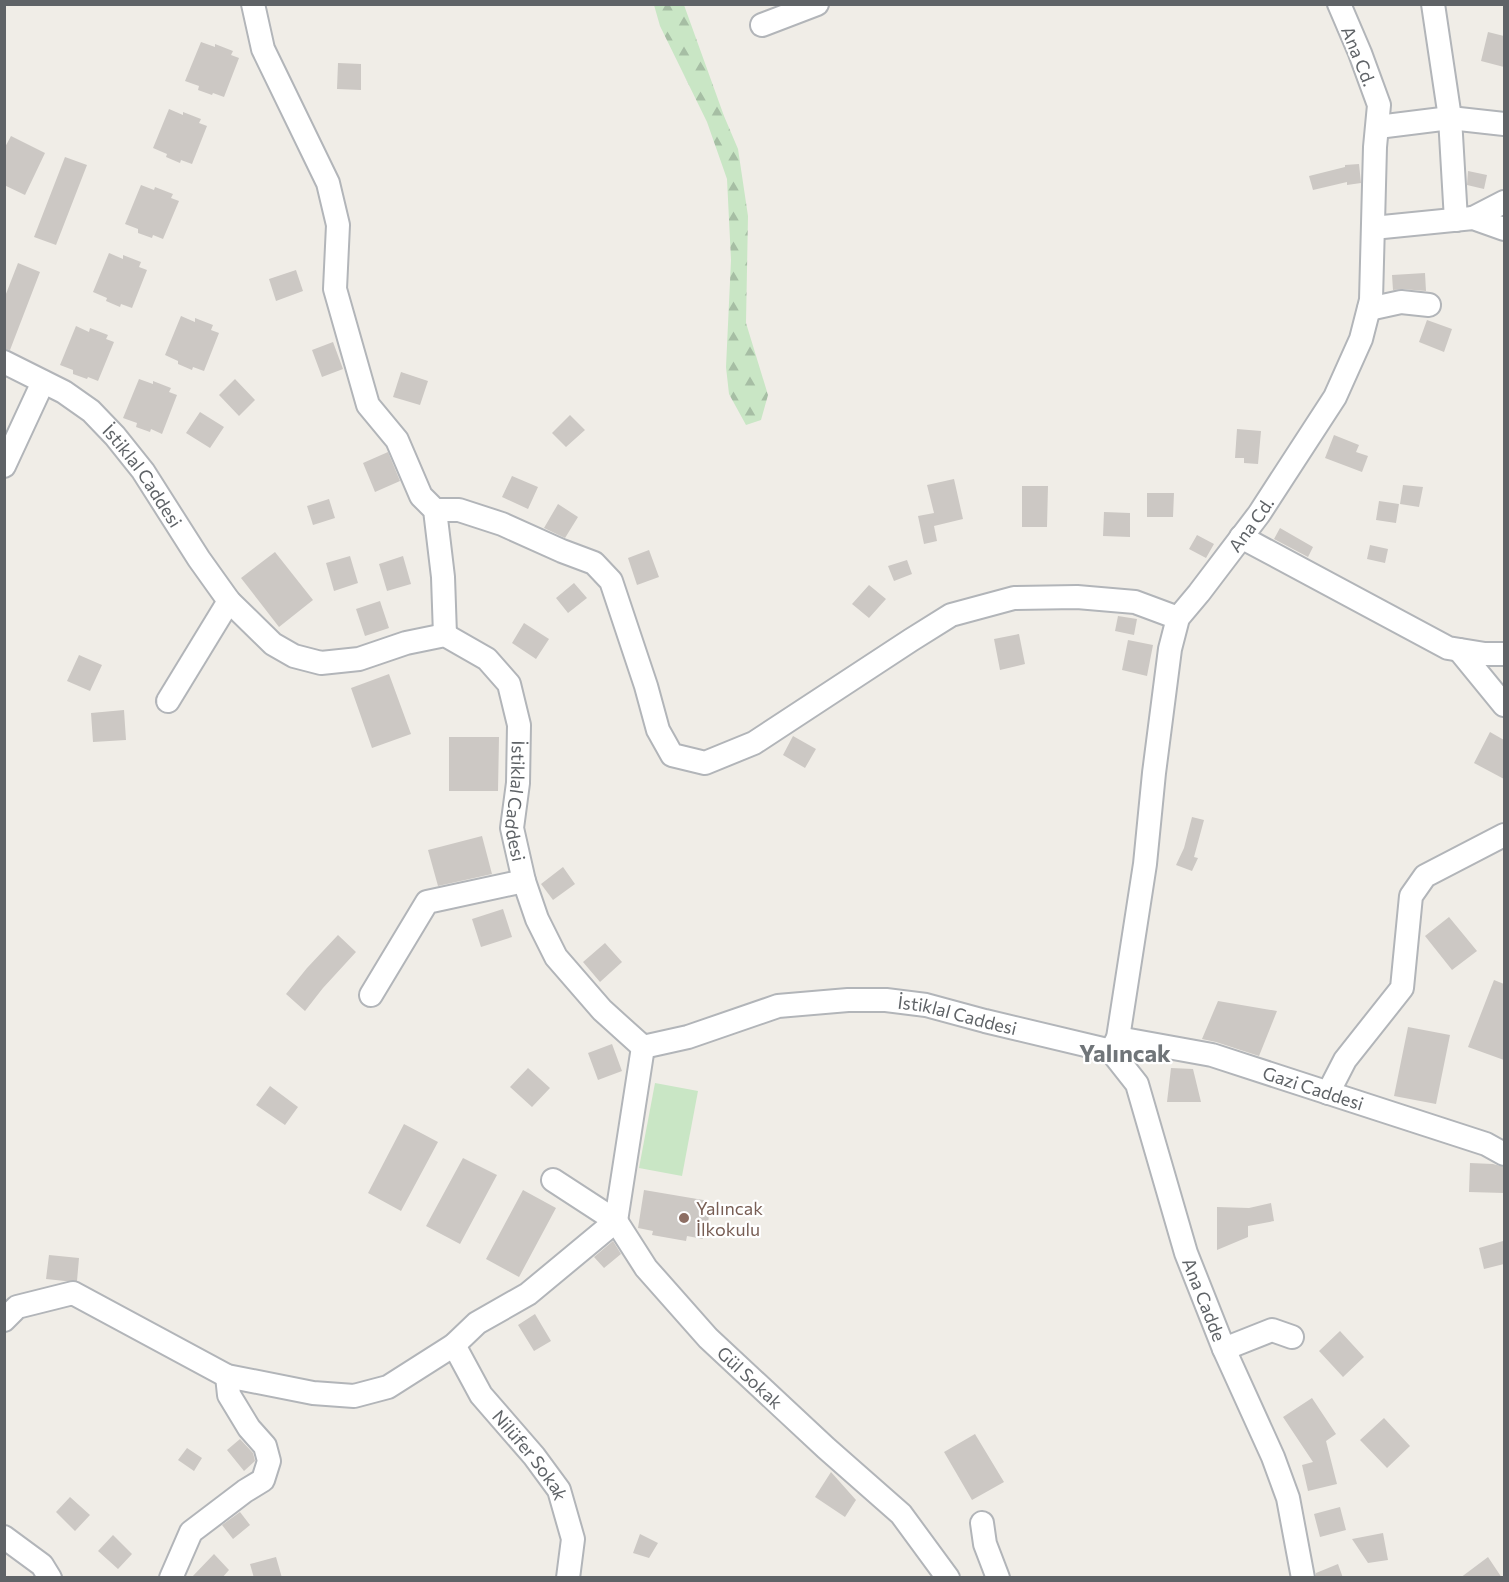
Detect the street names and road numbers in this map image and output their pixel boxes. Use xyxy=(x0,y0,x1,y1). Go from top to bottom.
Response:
street label: Ana Cd. xyxy=(1337,23,1381,89)
street label: İstiklal Caddesi xyxy=(98,419,187,531)
street label: Ana Cd. xyxy=(1223,493,1278,556)
street label: İstiklal Caddesi xyxy=(501,740,530,864)
street label: İstiklal Caddesi xyxy=(897,991,1019,1039)
street label: Gazi Caddesi xyxy=(1260,1061,1366,1115)
street label: Ana Cadde xyxy=(1178,1255,1231,1344)
street label: Gül Sokak xyxy=(713,1341,788,1413)
street label: Nilüfer Sokak xyxy=(488,1405,572,1503)

